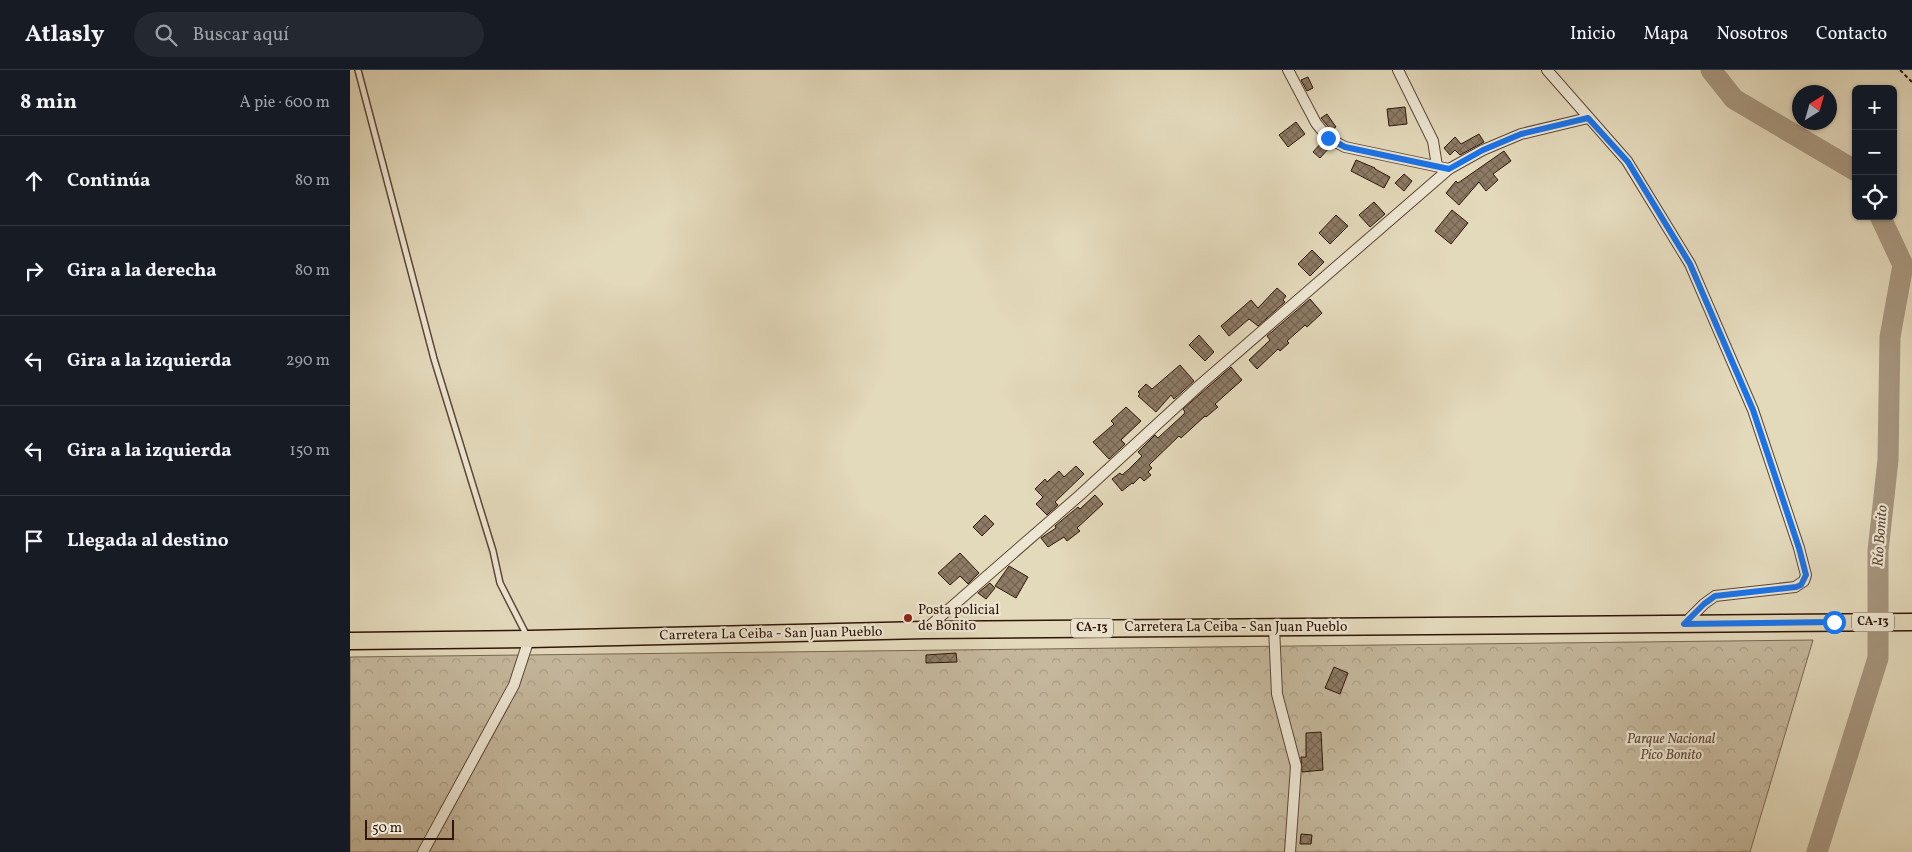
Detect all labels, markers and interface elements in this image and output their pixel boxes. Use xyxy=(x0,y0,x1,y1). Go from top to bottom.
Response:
search box xyxy=(134,12,484,57)
text: Atlasly xyxy=(25,18,104,52)
icon: search xyxy=(152,21,180,49)
text: Buscar aquí xyxy=(192,22,289,48)
text: Inicio xyxy=(1570,22,1616,47)
text: Mapa xyxy=(1644,22,1689,47)
text: Nosotros xyxy=(1717,22,1788,47)
text: Contacto xyxy=(1816,22,1887,47)
north arrow xyxy=(1792,85,1837,130)
map controls xyxy=(1852,85,1897,220)
button: + xyxy=(1852,85,1897,130)
text: 8 min xyxy=(20,88,77,117)
text: A pie · 600 m xyxy=(239,92,330,114)
route end xyxy=(1317,127,1340,150)
button: − xyxy=(1852,130,1897,175)
icon: ahead xyxy=(20,167,48,195)
text: Continúa xyxy=(67,168,150,194)
text: 80 m xyxy=(295,170,330,192)
button: locate xyxy=(1852,175,1897,220)
icon: right xyxy=(20,257,48,285)
text: Gira a la derecha xyxy=(67,258,217,284)
text: 80 m xyxy=(295,260,330,282)
icon: left xyxy=(20,347,48,375)
text: Gira a la izquierda xyxy=(67,348,232,374)
text: 290 m xyxy=(286,350,330,372)
icon: left xyxy=(20,437,48,465)
text: Gira a la izquierda xyxy=(67,438,232,464)
text: 150 m xyxy=(289,440,330,462)
water label: Río Bonito xyxy=(1868,504,1894,567)
icon: arrive xyxy=(20,527,48,555)
text: Llegada al destino xyxy=(67,528,229,554)
place label: Posta policial de Bonito xyxy=(918,601,999,636)
route start xyxy=(1823,611,1846,634)
marker: Posta policial de Bonito xyxy=(902,612,914,624)
road number: CA-13 xyxy=(1852,612,1894,632)
road number: CA-13 xyxy=(1071,618,1113,638)
street label: Carretera La Ceiba - San Juan Pueblo xyxy=(1125,618,1347,637)
street label: Carretera La Ceiba - San Juan Pueblo xyxy=(659,623,883,645)
park label: Parque Nacional Pico Bonito xyxy=(1627,730,1716,765)
scale bar xyxy=(365,817,454,840)
text: 50 m xyxy=(372,819,402,838)

